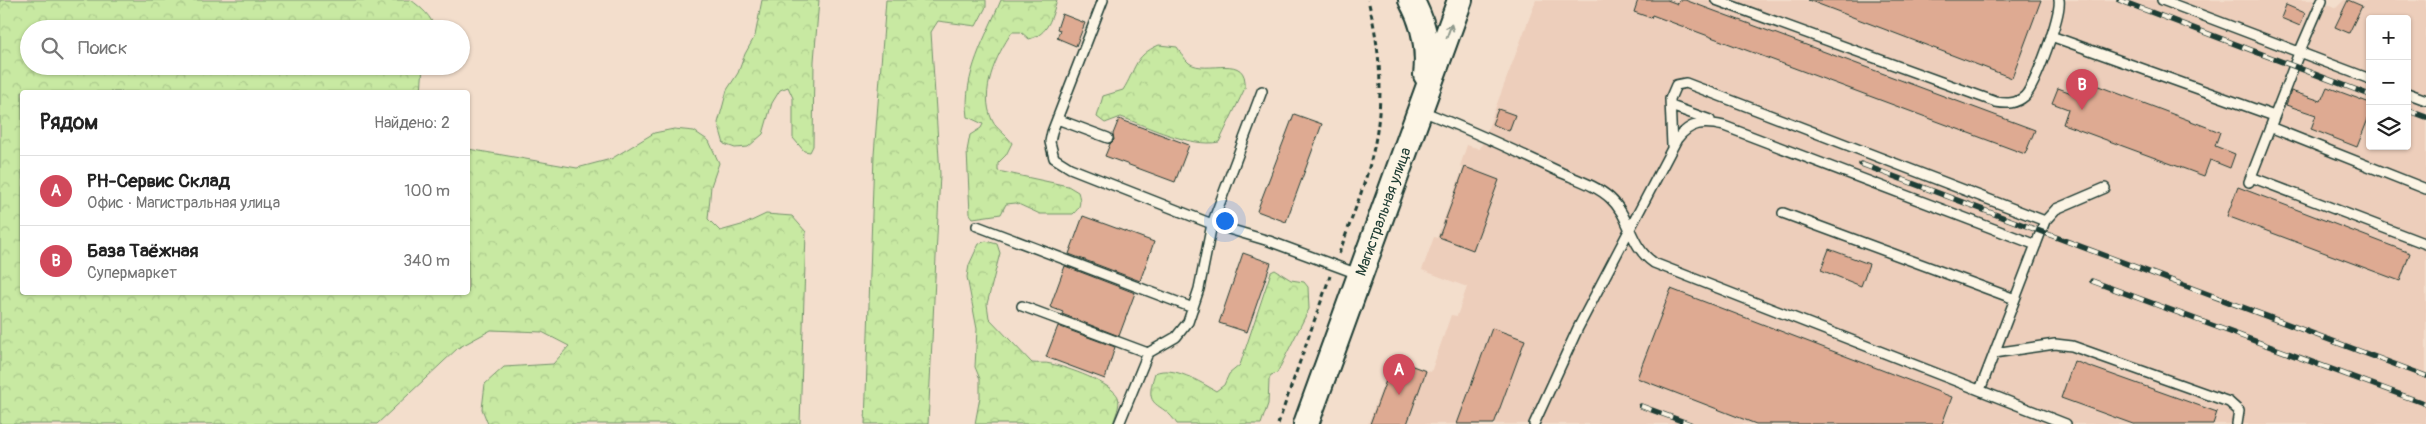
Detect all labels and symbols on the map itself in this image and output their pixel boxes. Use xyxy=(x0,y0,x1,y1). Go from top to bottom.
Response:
one-way arrow xyxy=(1445,24,1454,39)
pin: B xyxy=(2066,69,2098,110)
street label: Магистральная улица xyxy=(1352,145,1416,279)
your location xyxy=(1212,208,1238,234)
pin: A xyxy=(1383,354,1415,395)

